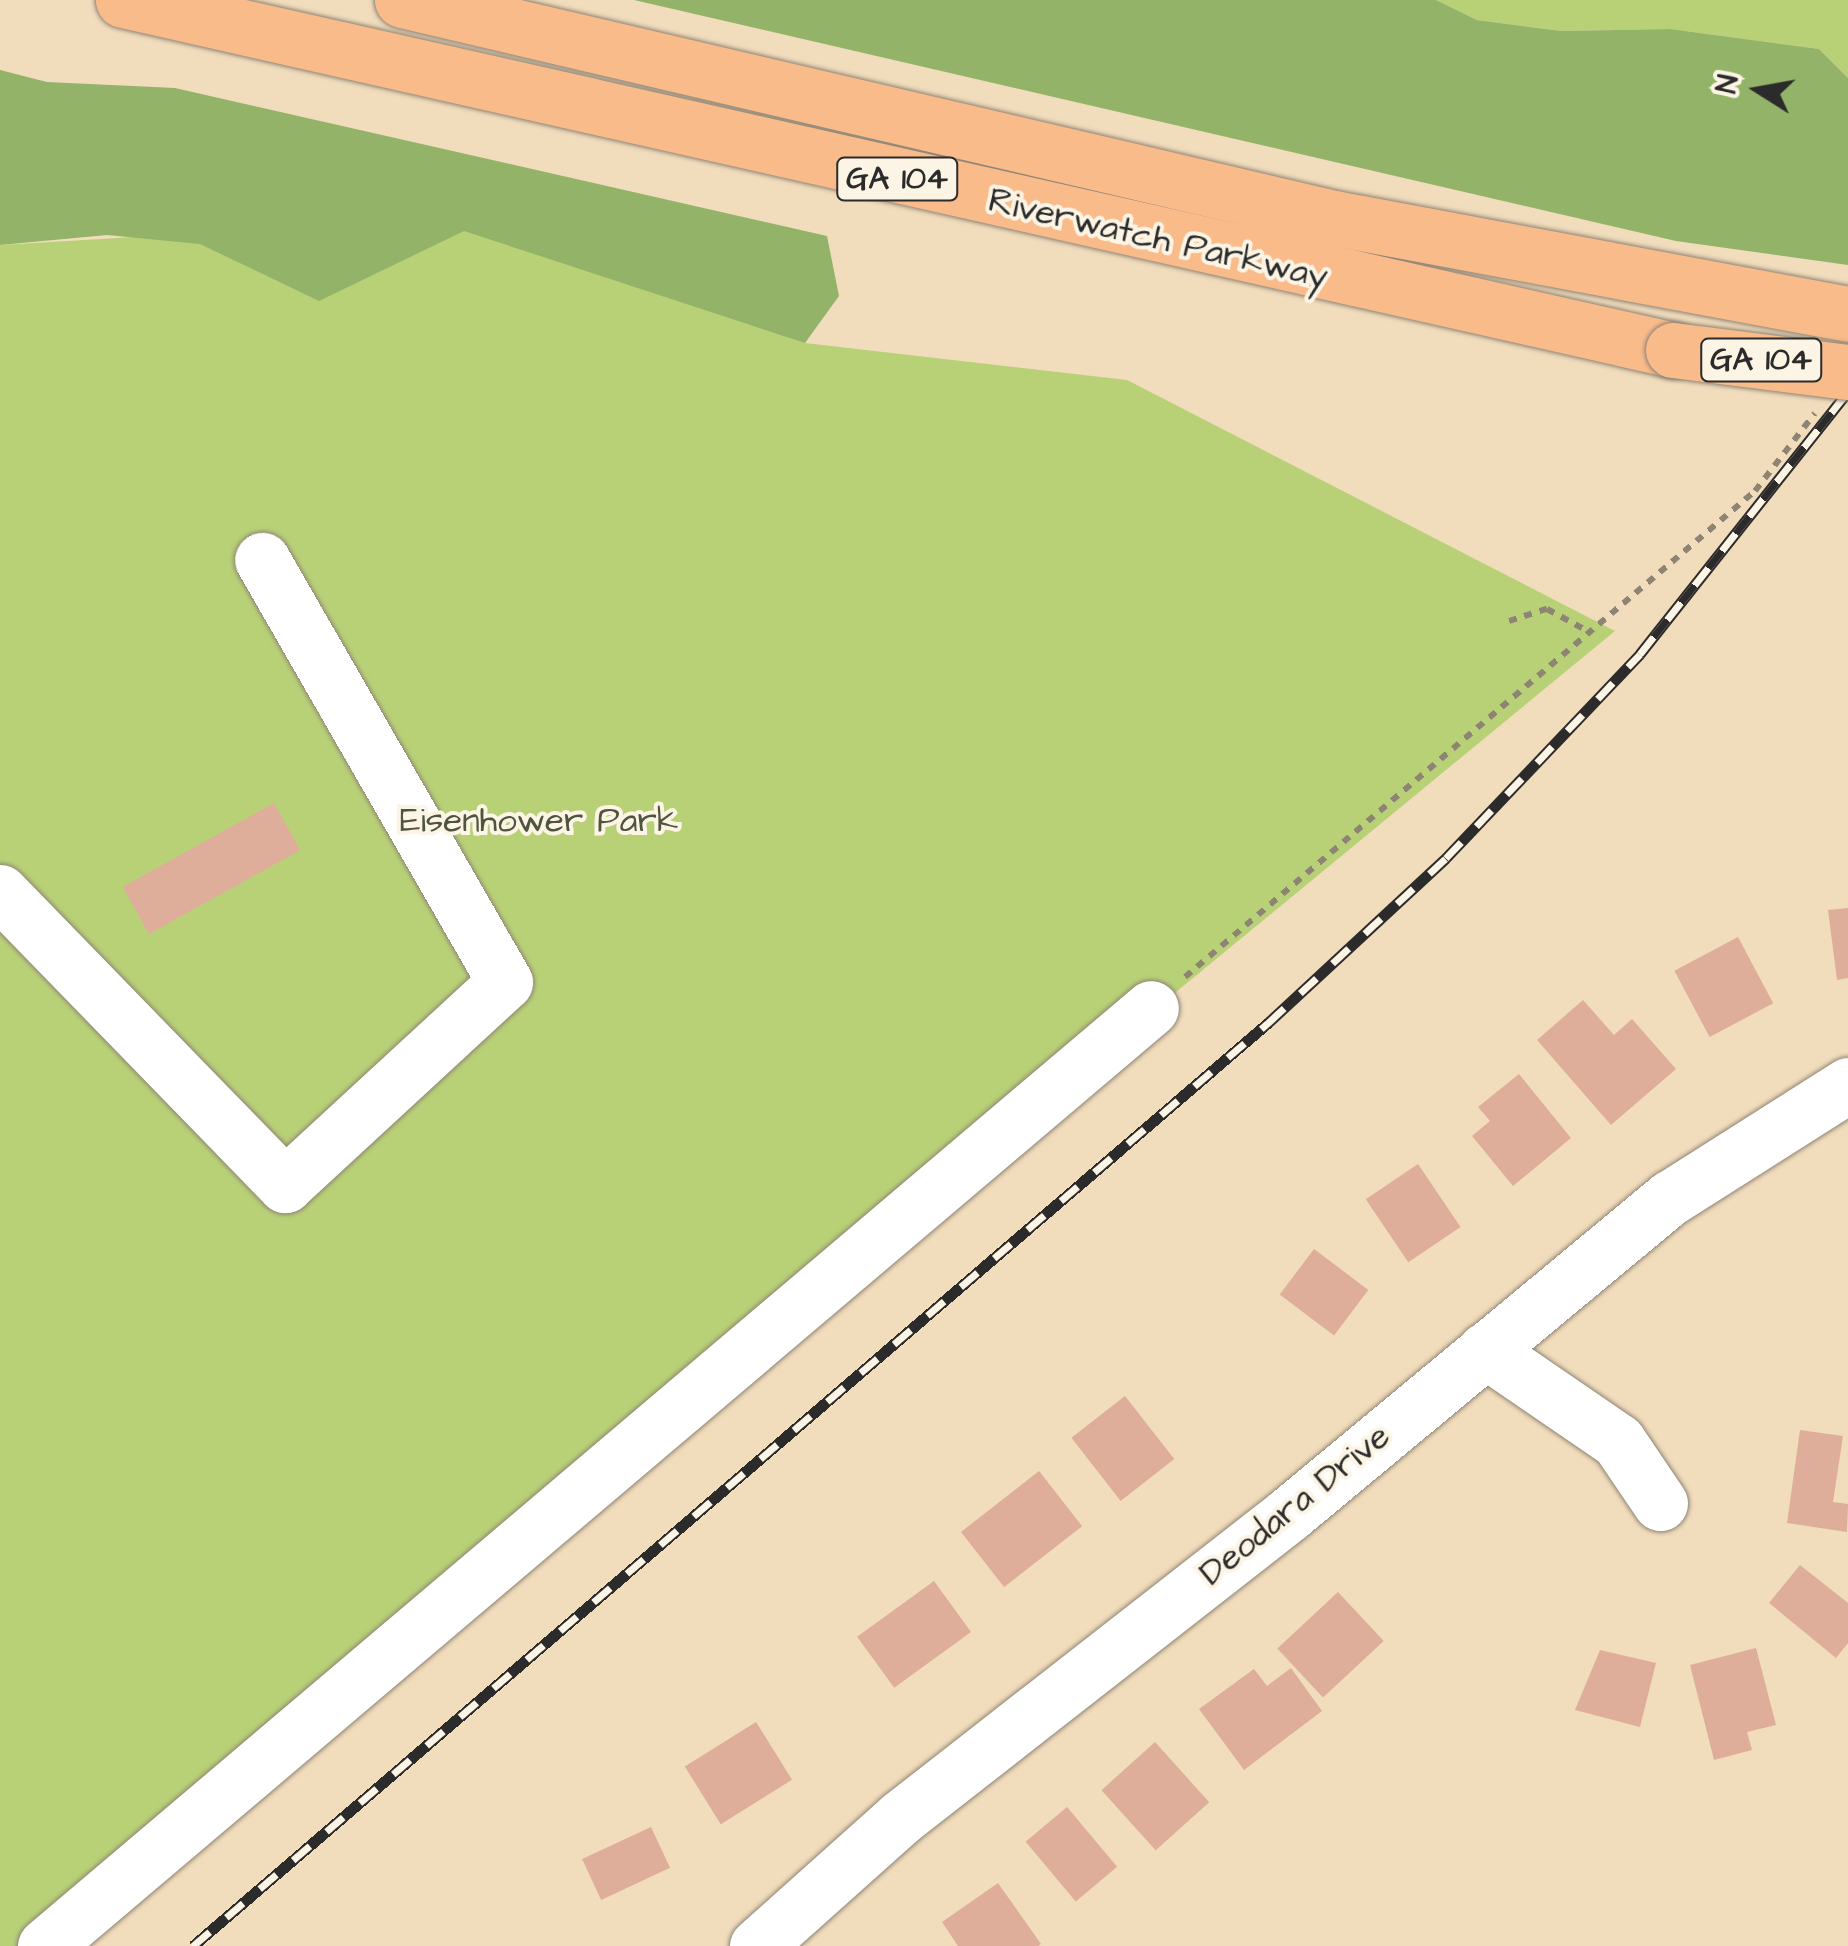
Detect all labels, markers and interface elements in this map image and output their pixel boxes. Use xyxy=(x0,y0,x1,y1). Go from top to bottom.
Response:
north arrow xyxy=(1708,40,1808,140)
text: N xyxy=(1707,72,1749,97)
road number: GA 104 xyxy=(834,152,960,206)
street label: Riverwatch Parkway xyxy=(984,180,1332,298)
road number: GA 104 xyxy=(1698,333,1824,387)
park label: Eisenhower Park xyxy=(400,800,678,842)
street label: Deodara Drive xyxy=(1191,1415,1399,1595)

